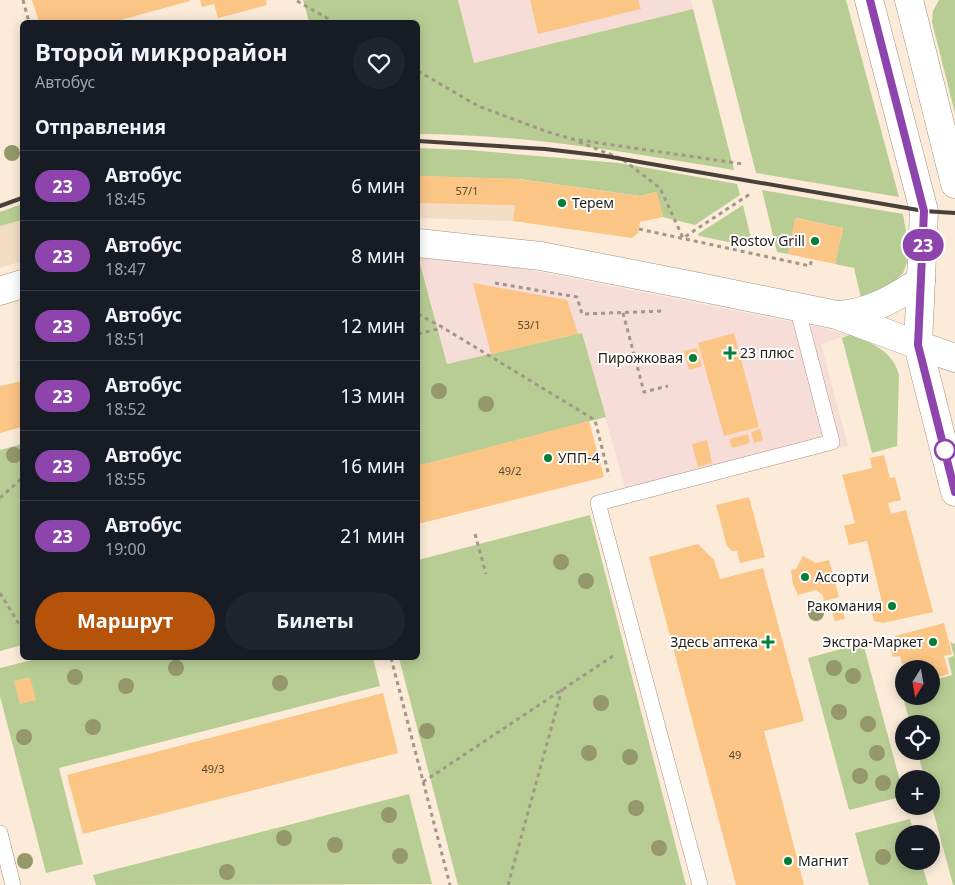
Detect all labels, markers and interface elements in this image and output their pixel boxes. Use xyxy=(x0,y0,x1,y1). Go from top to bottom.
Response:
text: Второй микрорайон xyxy=(35,35,288,68)
button: heart xyxy=(353,37,405,89)
text: Автобус xyxy=(35,71,95,93)
text: Отправления xyxy=(35,114,166,140)
text: Автобус xyxy=(105,162,182,188)
text: 6 мин xyxy=(351,173,405,199)
text: 23 xyxy=(52,174,73,198)
house number: 57/1 xyxy=(456,183,478,198)
text: 18:45 xyxy=(105,188,146,210)
place label: Терем xyxy=(572,193,614,212)
marker: Терем xyxy=(556,197,568,209)
line badge: 23 xyxy=(900,229,946,261)
place label: Rostov Grill xyxy=(730,231,805,250)
text: Автобус xyxy=(105,232,182,258)
text: 23 xyxy=(913,233,933,257)
marker: Rostov Grill xyxy=(809,235,821,247)
text: 8 мин xyxy=(351,243,405,269)
text: 23 xyxy=(52,244,73,268)
text: 18:47 xyxy=(105,258,146,280)
text: Автобус xyxy=(105,302,182,328)
text: 12 мин xyxy=(340,313,405,339)
text: 23 xyxy=(52,314,73,338)
house number: 53/1 xyxy=(518,317,540,332)
text: 18:51 xyxy=(105,328,146,350)
place label: 23 плюс xyxy=(740,343,795,362)
marker: 23 плюс xyxy=(724,347,736,359)
place label: Пирожковая xyxy=(598,348,683,367)
marker: Пирожковая xyxy=(687,352,699,364)
text: Автобус xyxy=(105,372,182,398)
text: 13 мин xyxy=(340,383,405,409)
text: 23 xyxy=(52,384,73,408)
text: 18:52 xyxy=(105,398,146,420)
unlabelled marker xyxy=(934,439,955,461)
text: Автобус xyxy=(105,442,182,468)
place label: УПП-4 xyxy=(558,448,600,467)
marker: УПП-4 xyxy=(542,452,554,464)
text: 16 мин xyxy=(340,453,405,479)
text: 23 xyxy=(52,454,73,478)
house number: 49/2 xyxy=(499,463,521,478)
text: 18:55 xyxy=(105,468,146,490)
text: Автобус xyxy=(105,512,182,538)
text: 21 мин xyxy=(340,523,405,549)
text: 23 xyxy=(52,524,73,548)
text: 19:00 xyxy=(105,538,146,560)
place label: Ассорти xyxy=(815,567,869,586)
marker: Ассорти xyxy=(799,571,811,583)
button: Маршрут xyxy=(35,592,215,650)
button: Билеты xyxy=(225,592,405,650)
place label: Ракомания xyxy=(807,596,882,615)
marker: Ракомания xyxy=(886,600,898,612)
place label: Здесь аптека xyxy=(670,632,758,651)
place label: Экстра-Маркет xyxy=(822,632,923,651)
marker: Здесь аптека xyxy=(762,636,774,648)
marker: Экстра-Маркет xyxy=(927,636,939,648)
north arrow xyxy=(895,660,940,705)
map controls xyxy=(895,660,940,870)
button: locate xyxy=(895,715,940,760)
house number: 49 xyxy=(729,747,741,762)
house number: 49/3 xyxy=(202,761,224,776)
button: + xyxy=(895,770,940,815)
button: − xyxy=(895,825,940,870)
place label: Магнит xyxy=(798,851,849,870)
marker: Магнит xyxy=(782,855,794,867)

